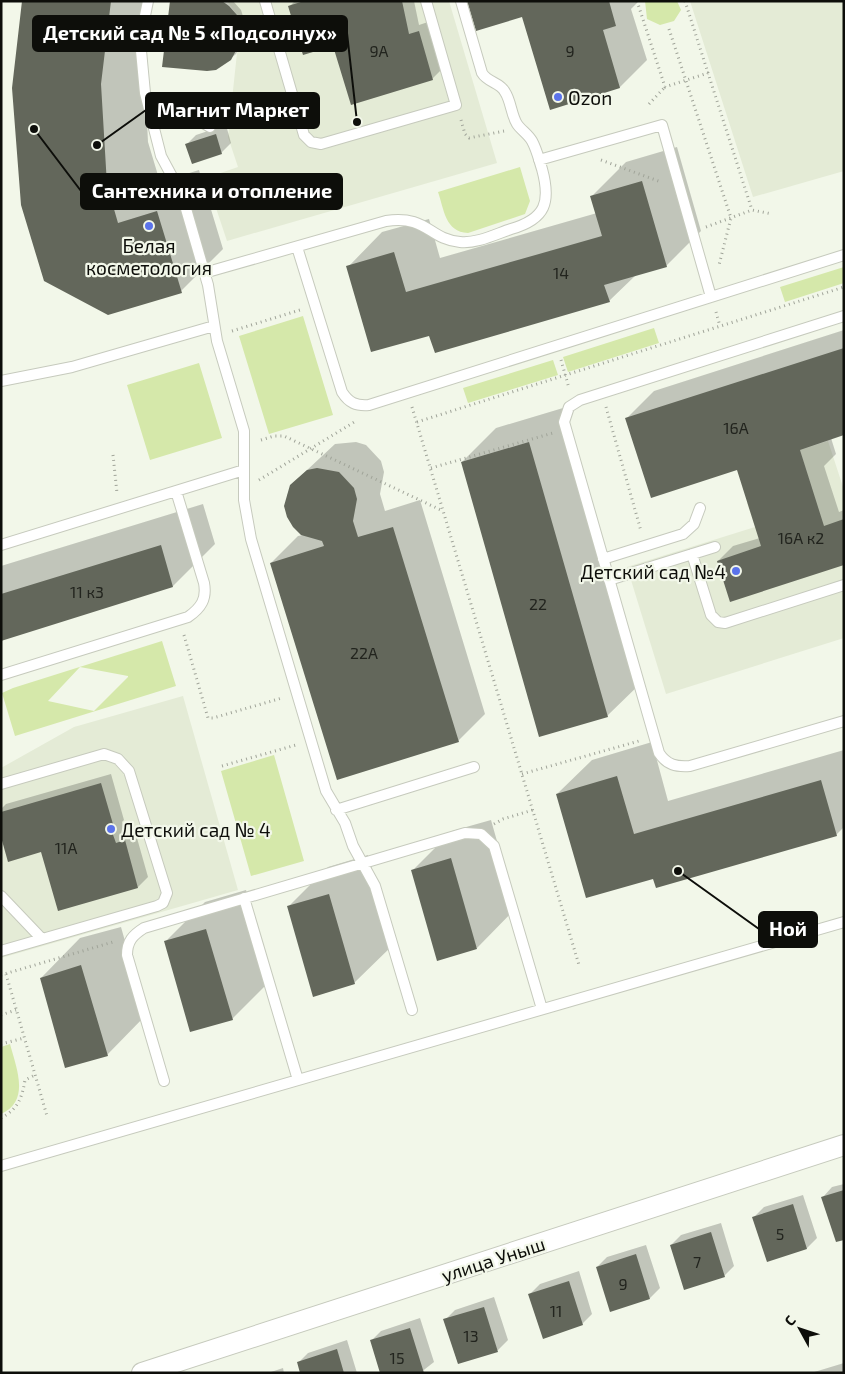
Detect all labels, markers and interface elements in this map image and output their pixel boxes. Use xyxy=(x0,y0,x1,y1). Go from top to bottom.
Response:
callout: Детский сад № 5 «Подсолнух» xyxy=(33,16,347,51)
text: Детский сад № 5 «Подсолнух» xyxy=(43,20,337,44)
house number: 9А xyxy=(369,41,389,60)
house number: 9 xyxy=(565,41,575,60)
place label: Ozon xyxy=(568,86,612,109)
marker: Ozon xyxy=(552,91,564,103)
callout: Магнит Маркет xyxy=(146,93,319,128)
text: Магнит Маркет xyxy=(157,97,309,121)
callout: Сантехника и отопление xyxy=(81,174,342,209)
text: Сантехника и отопление xyxy=(92,178,332,202)
marker: Белая косметология xyxy=(143,220,155,232)
place label: Белая косметология xyxy=(86,234,212,279)
house number: 14 xyxy=(553,263,569,282)
house number: 16А xyxy=(723,418,749,437)
house number: 16А к2 xyxy=(778,528,824,547)
place label: Детский сад №4 xyxy=(581,560,726,583)
marker: Детский сад №4 xyxy=(730,565,742,577)
house number: 11 к3 xyxy=(70,582,104,601)
house number: 22 xyxy=(529,594,547,613)
house number: 22А xyxy=(350,643,378,662)
place label: Детский сад № 4 xyxy=(121,818,271,841)
marker: Детский сад № 4 xyxy=(105,823,117,835)
house number: 11А xyxy=(55,838,77,857)
callout: Ной xyxy=(759,912,817,947)
text: Ной xyxy=(769,916,807,940)
house number: 5 xyxy=(776,1224,784,1243)
street label: улица Уныш xyxy=(438,1231,548,1288)
house number: 7 xyxy=(693,1252,701,1271)
house number: 9 xyxy=(618,1274,628,1293)
house number: 11 xyxy=(550,1301,562,1320)
north arrow xyxy=(775,1304,825,1354)
text: С xyxy=(781,1312,799,1329)
house number: 13 xyxy=(463,1326,479,1345)
house number: 15 xyxy=(390,1348,404,1367)

